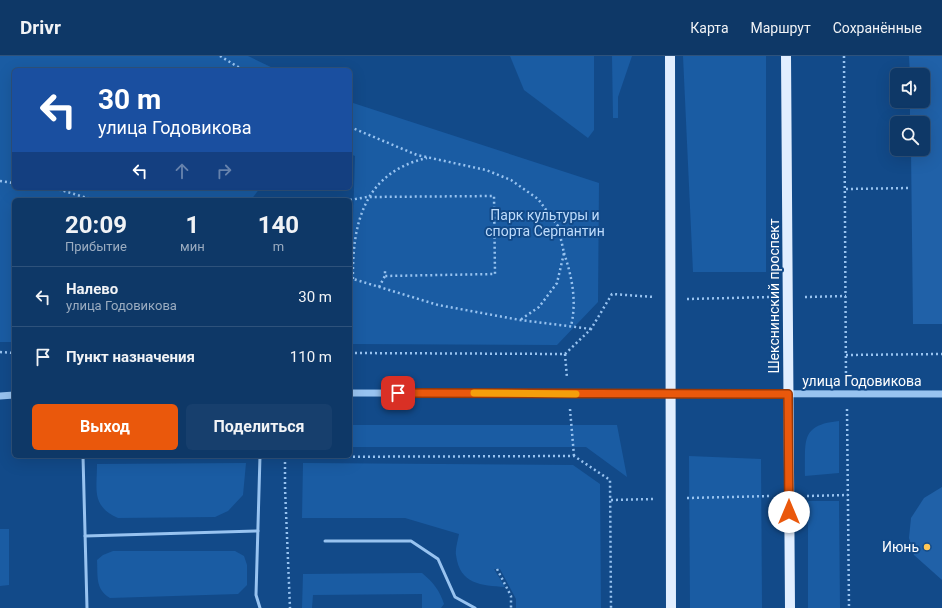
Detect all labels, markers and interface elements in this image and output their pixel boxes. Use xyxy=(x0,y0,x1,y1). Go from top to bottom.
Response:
text: Drivr xyxy=(20,16,61,39)
text: Карта xyxy=(690,20,729,36)
text: Маршрут xyxy=(751,20,811,36)
text: Сохранённые xyxy=(833,20,922,36)
map controls xyxy=(890,68,930,156)
button: sound xyxy=(890,68,930,108)
text: 30 m xyxy=(98,83,161,116)
icon: left xyxy=(32,84,84,136)
button: search xyxy=(890,116,930,156)
text: улица Годовикова xyxy=(98,117,252,138)
icon: left xyxy=(129,160,151,182)
icon: ahead xyxy=(171,160,193,182)
icon: right xyxy=(213,160,235,182)
park label: Парк культуры и спорта Серпантин xyxy=(485,207,605,239)
text: 20:09 xyxy=(65,211,127,239)
text: 1 xyxy=(185,211,199,239)
text: 140 xyxy=(258,211,299,239)
street label: Шекснинский проспект xyxy=(766,218,782,374)
text: Прибытие xyxy=(65,239,127,254)
text: мин xyxy=(180,239,205,254)
text: m xyxy=(273,239,284,254)
text: Налево xyxy=(66,280,118,298)
icon: left xyxy=(32,286,54,308)
text: 30 m xyxy=(298,288,332,306)
text: улица Годовикова xyxy=(66,298,177,313)
icon: arrive xyxy=(32,346,54,368)
text: Пункт назначения xyxy=(66,348,195,366)
text: 110 m xyxy=(290,348,332,366)
street label: улица Годовикова xyxy=(802,373,922,389)
pin xyxy=(381,376,415,410)
icon: arrive xyxy=(387,382,409,404)
button: Выход xyxy=(32,404,178,450)
button: Поделиться xyxy=(186,404,332,450)
position arrow xyxy=(768,491,810,533)
place label: Июнь xyxy=(882,539,919,555)
marker: Июнь xyxy=(922,542,932,552)

